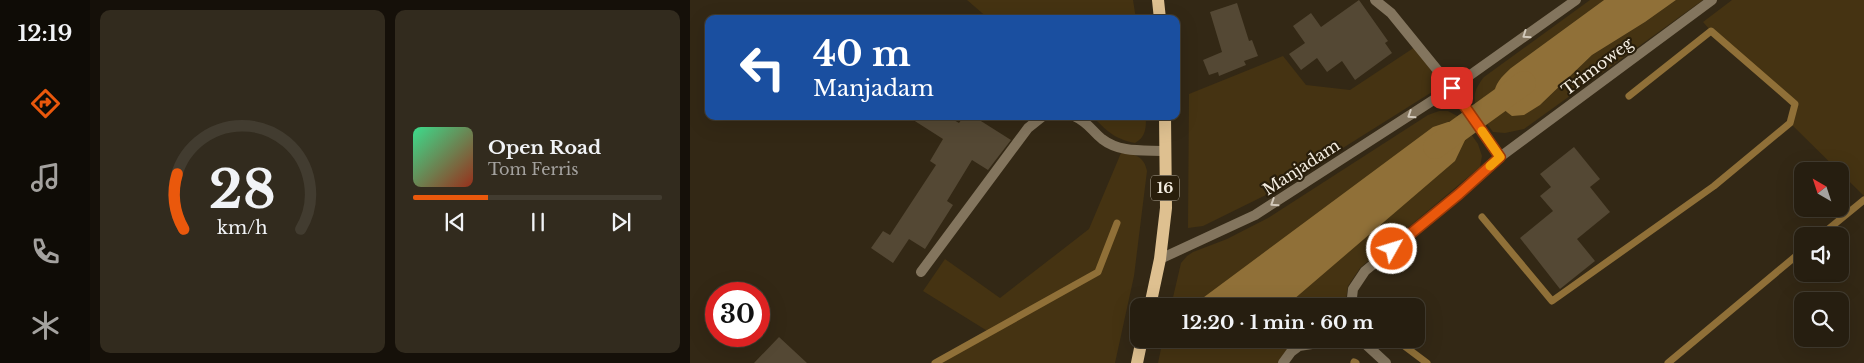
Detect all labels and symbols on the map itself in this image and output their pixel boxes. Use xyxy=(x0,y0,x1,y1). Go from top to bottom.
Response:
one-way arrow xyxy=(1522,29,1532,38)
street label: Trimoweg xyxy=(1557,32,1637,99)
pin xyxy=(1431,67,1473,109)
one-way arrow xyxy=(1407,108,1416,118)
street label: Manjadam xyxy=(1259,135,1343,199)
north arrow xyxy=(1794,162,1849,218)
road number: 16 xyxy=(1151,176,1179,200)
one-way arrow xyxy=(1271,196,1280,206)
position arrow xyxy=(1365,222,1417,274)
speed limit sign: 30 xyxy=(705,282,770,347)

